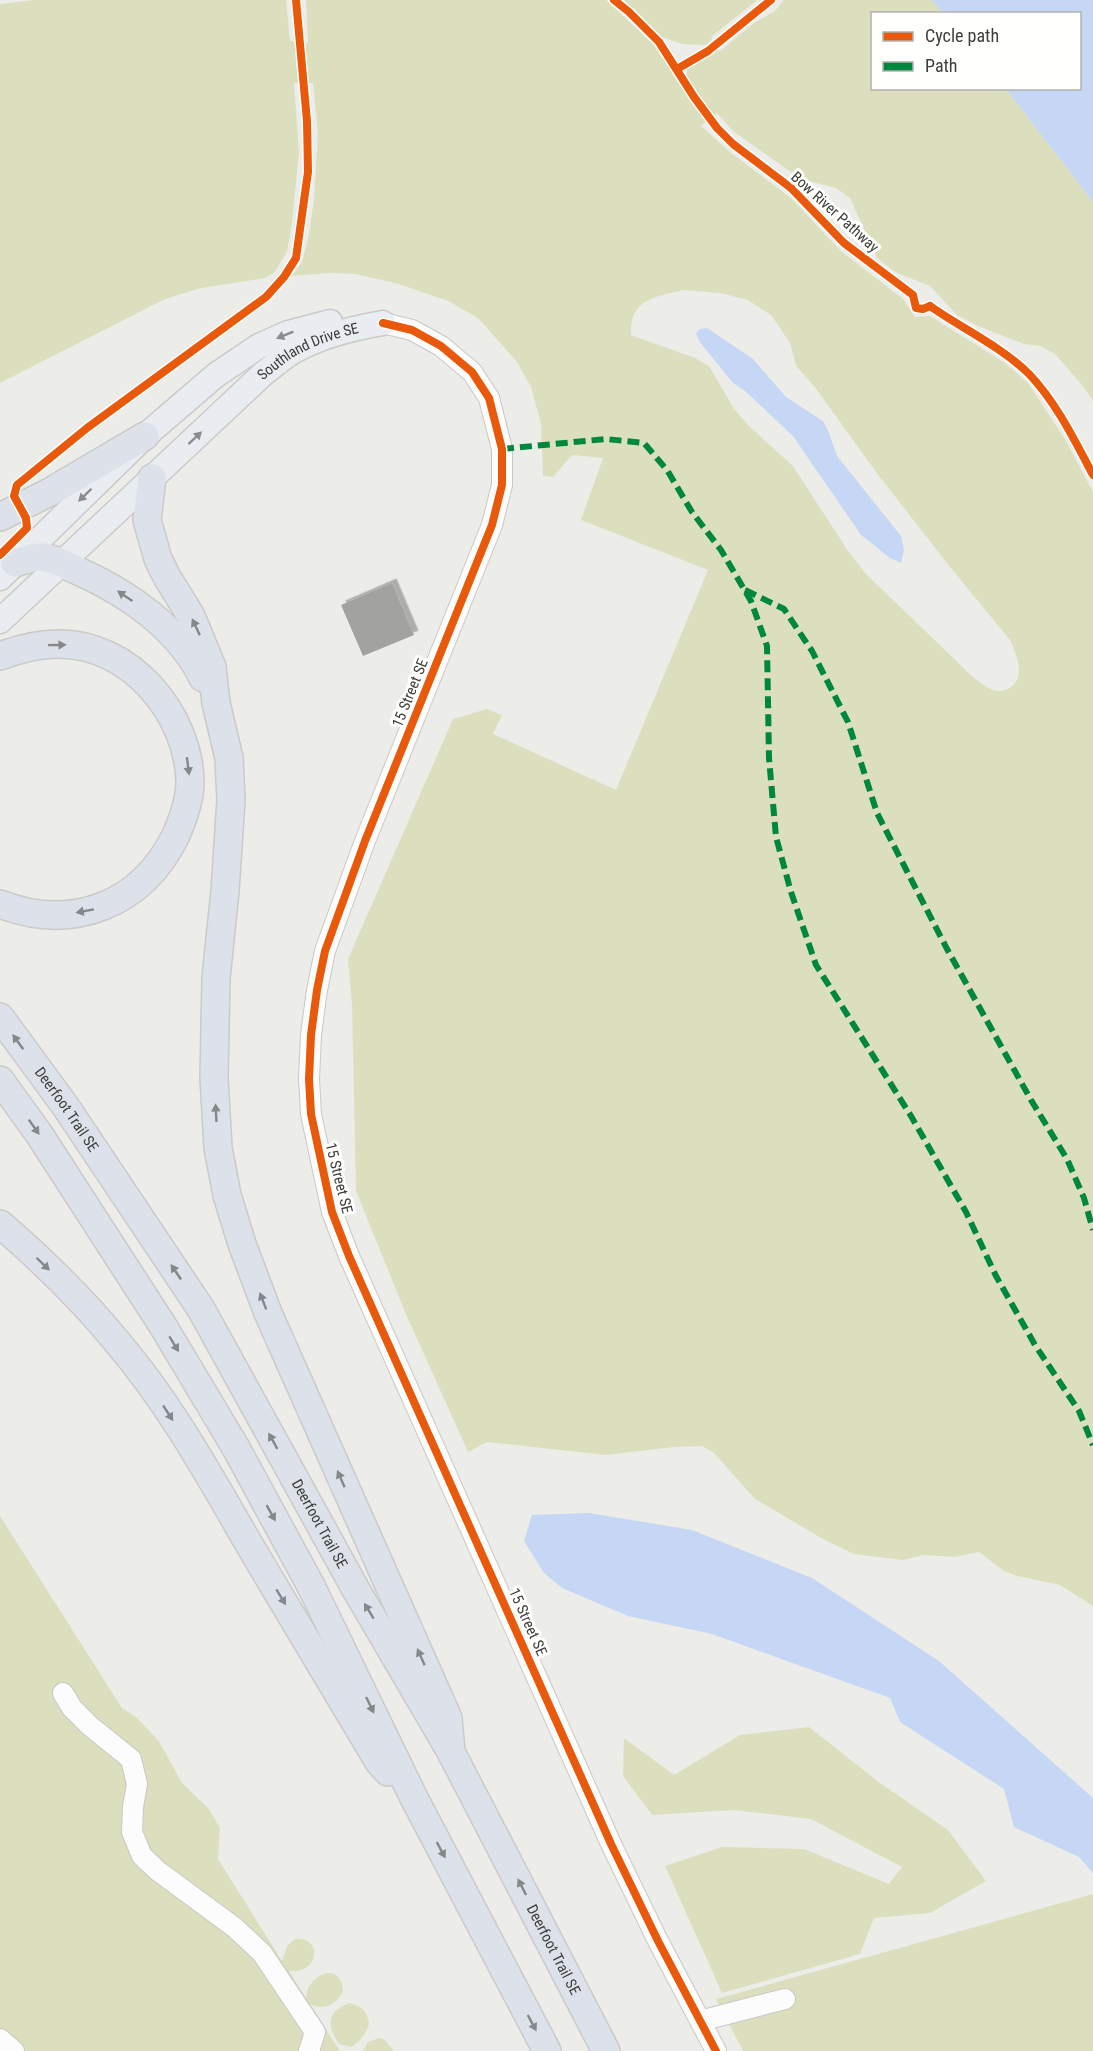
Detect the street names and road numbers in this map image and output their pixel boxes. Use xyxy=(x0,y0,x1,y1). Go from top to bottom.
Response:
street label: Bow River Pathway xyxy=(787,168,883,256)
street label: Southland Drive SE xyxy=(253,319,360,384)
street label: 15 Street SE xyxy=(388,656,432,730)
street label: Deerfoot Trail SE xyxy=(31,1064,102,1155)
street label: 15 Street SE xyxy=(322,1141,356,1215)
street label: Deerfoot Trail SE xyxy=(288,1476,351,1572)
street label: 15 Street SE xyxy=(505,1585,551,1659)
street label: Deerfoot Trail SE xyxy=(523,1902,584,1998)

